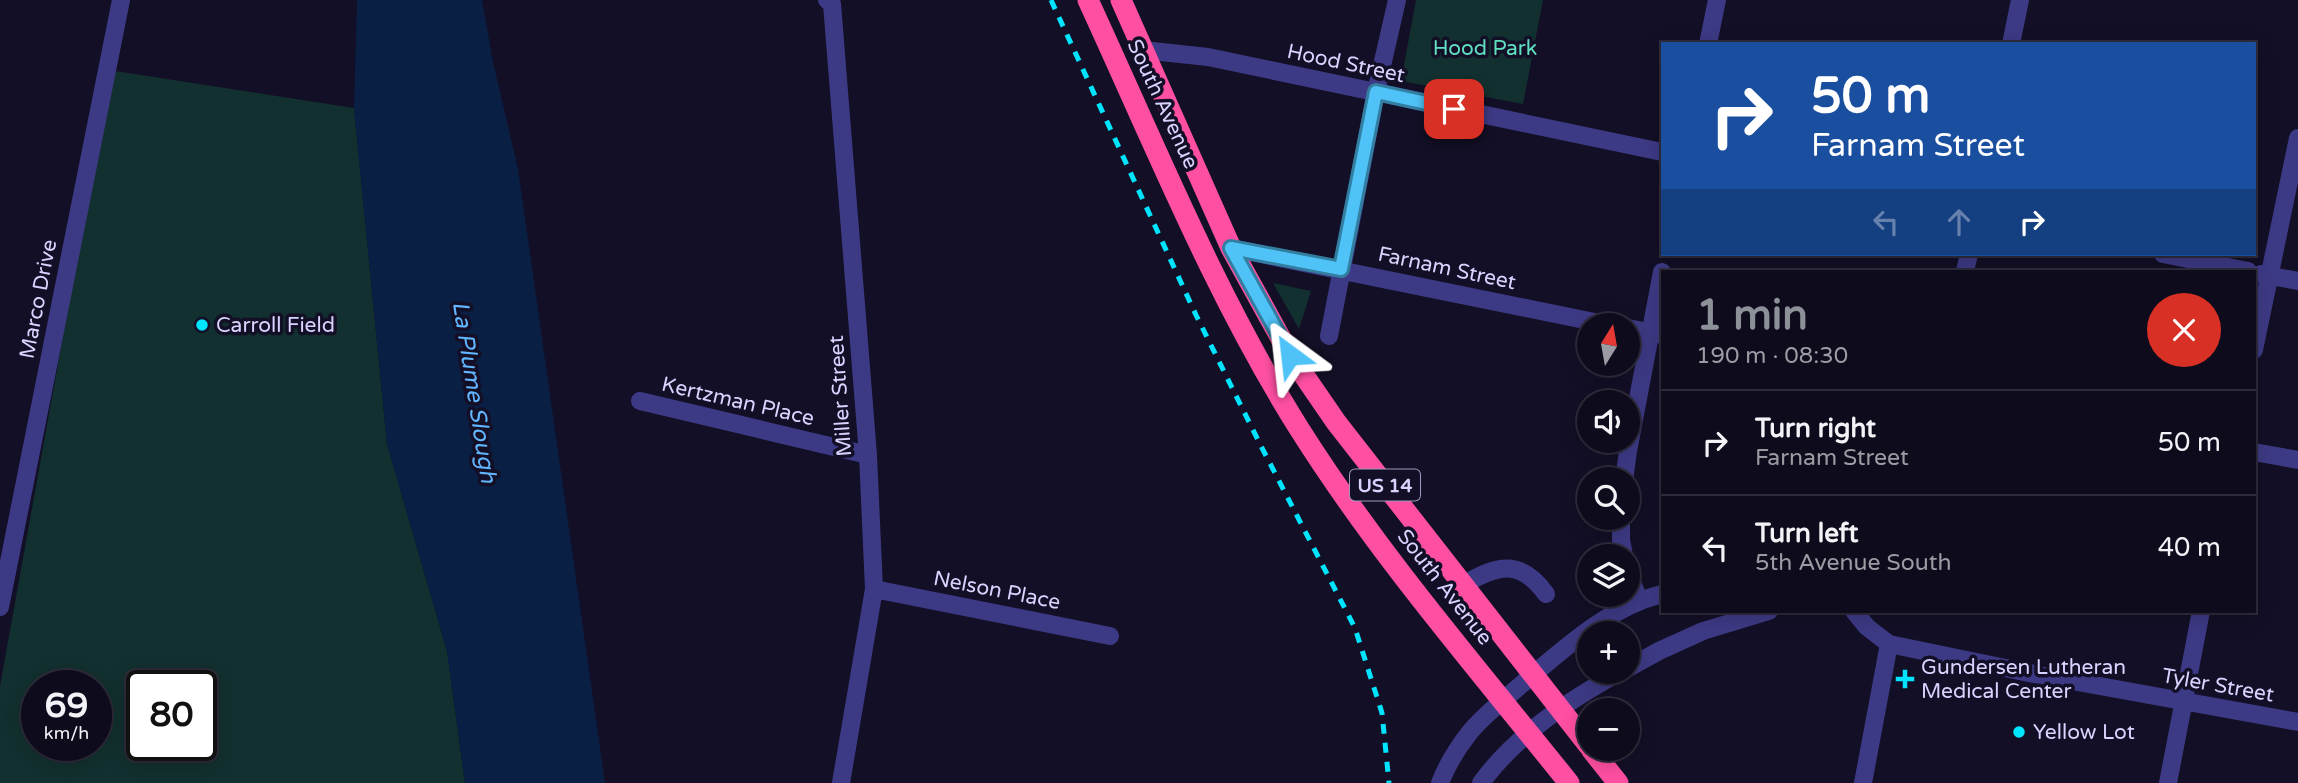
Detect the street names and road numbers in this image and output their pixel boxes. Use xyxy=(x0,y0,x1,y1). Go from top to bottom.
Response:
street label: South Avenue xyxy=(1122,36,1203,173)
street label: Hood Street xyxy=(1285,39,1407,88)
street label: Marco Drive xyxy=(15,237,62,361)
street label: Farnam Street xyxy=(1376,242,1518,295)
street label: Miller Street xyxy=(824,335,857,457)
street label: Kertzman Place xyxy=(659,372,817,431)
road number: US 14 xyxy=(1350,470,1420,500)
street label: South Avenue xyxy=(1392,524,1498,650)
street label: Nelson Place xyxy=(931,566,1063,615)
street label: Tyler Street xyxy=(2160,663,2276,708)

